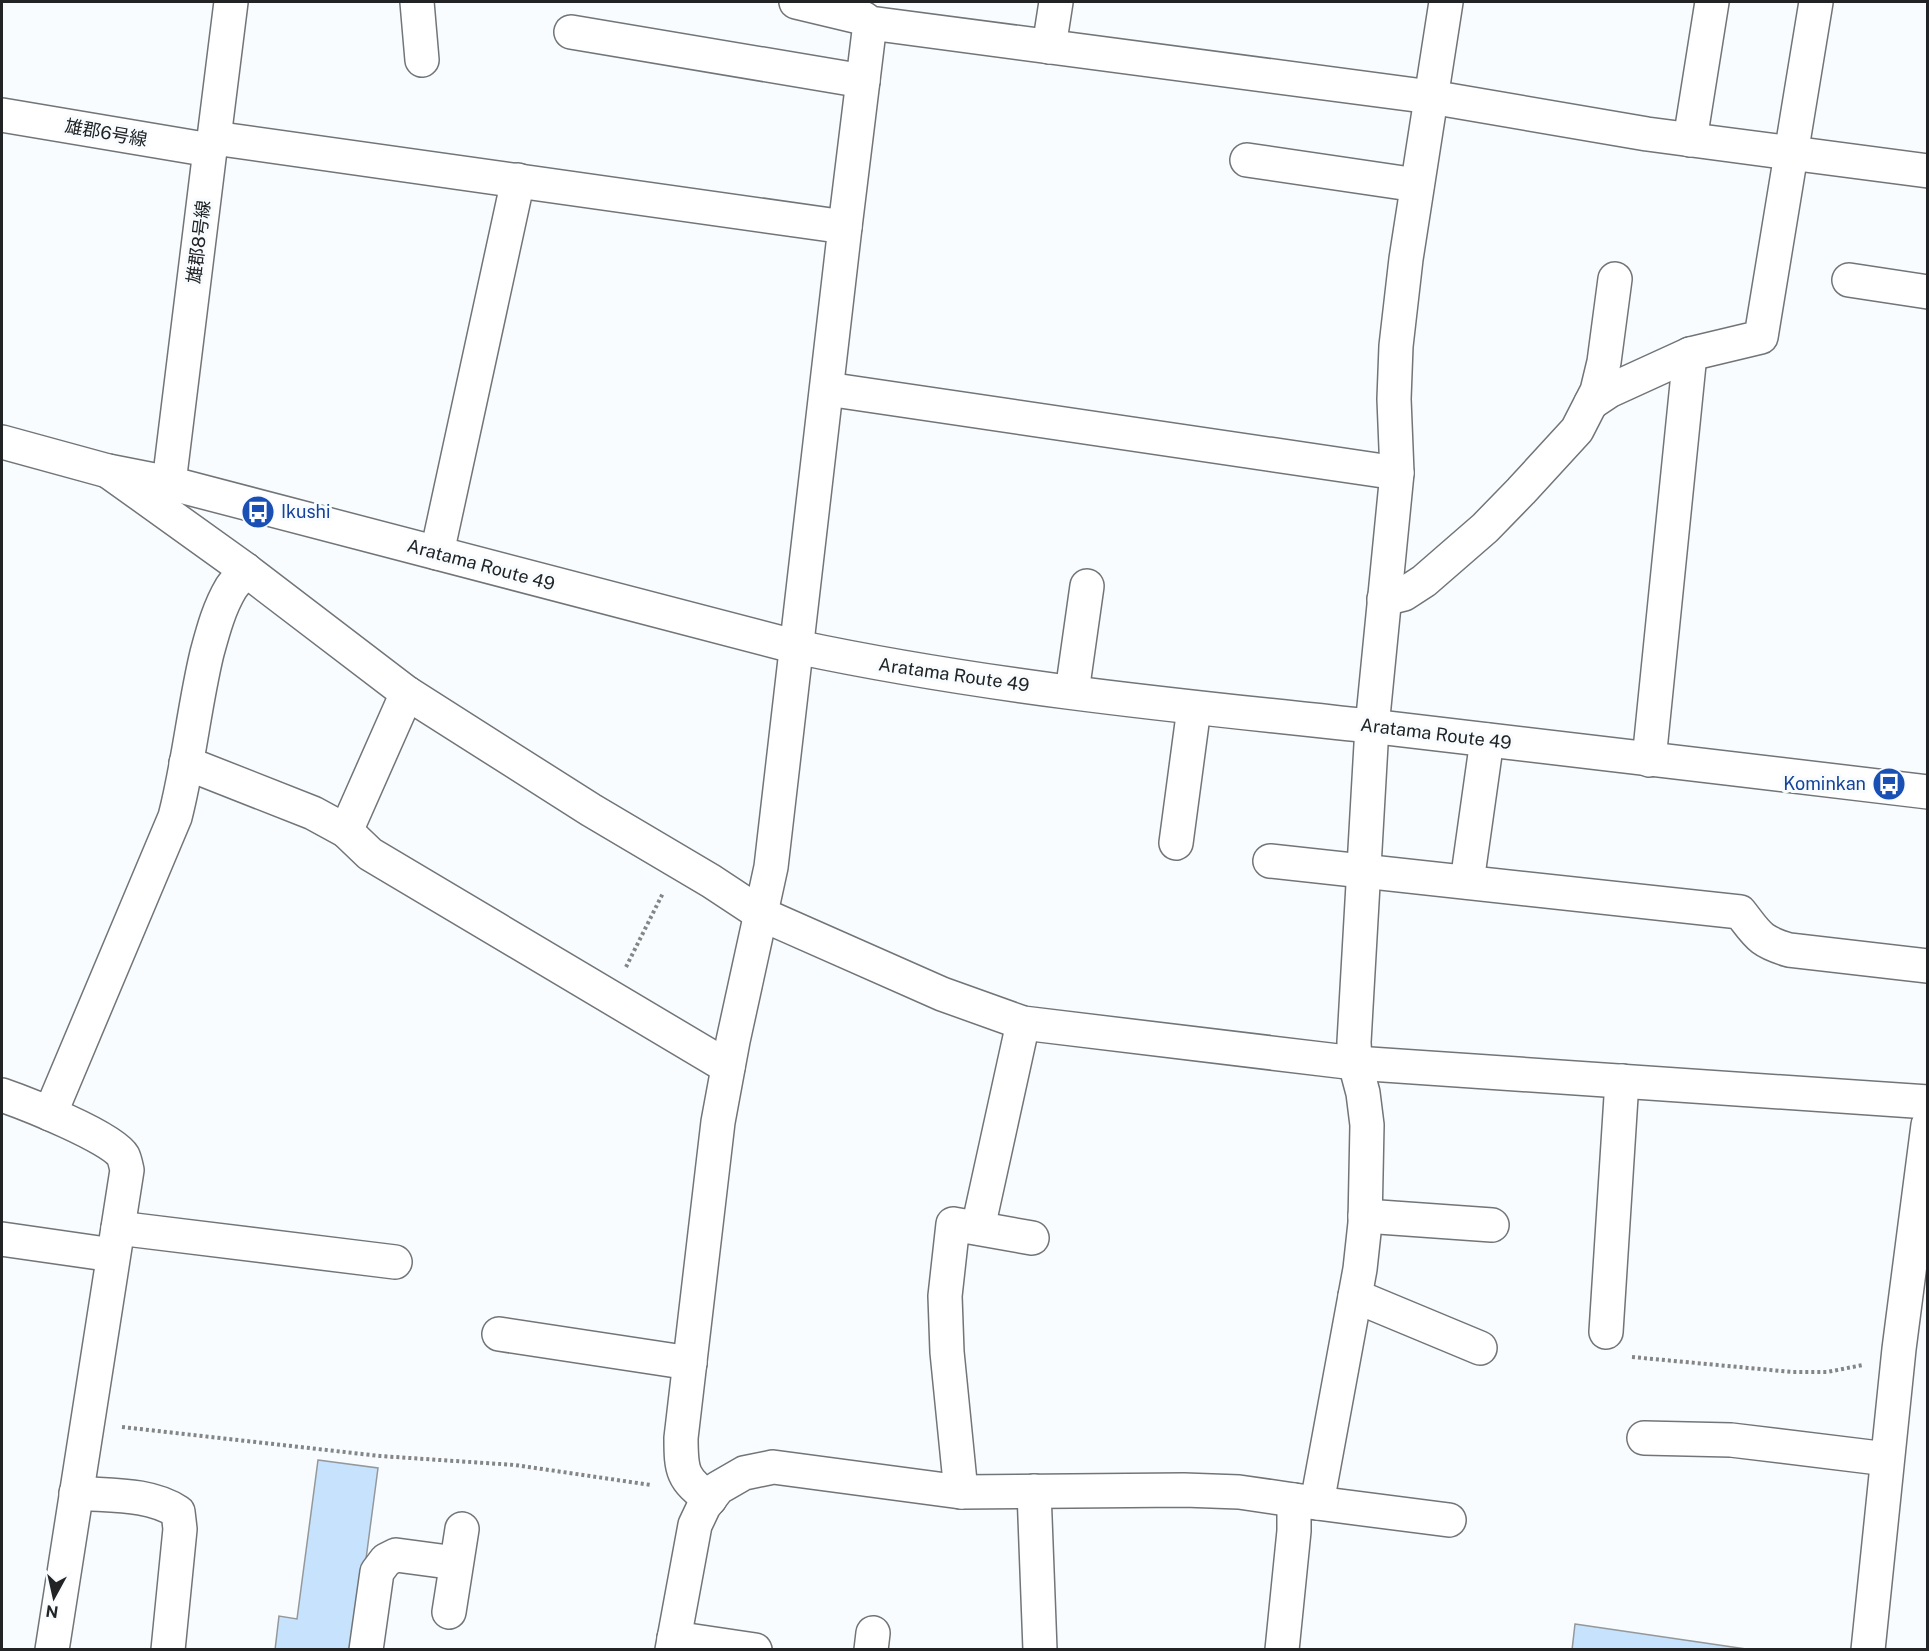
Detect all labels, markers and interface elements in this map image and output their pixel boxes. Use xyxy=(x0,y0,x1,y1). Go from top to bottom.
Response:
street label: 雄郡6号線 xyxy=(63,115,149,150)
street label: 雄郡8号線 xyxy=(183,199,214,285)
bus stop icon: Ikushi xyxy=(240,494,276,530)
place label: Ikushi xyxy=(281,501,330,522)
street label: Aratama Route 49 xyxy=(405,535,557,594)
street label: Aratama Route 49 xyxy=(877,654,1031,695)
street label: Aratama Route 49 xyxy=(1359,714,1513,753)
bus stop icon: Kominkan xyxy=(1871,766,1907,802)
place label: Kominkan xyxy=(1783,773,1866,794)
north arrow xyxy=(24,1567,84,1627)
text: N xyxy=(44,1601,60,1622)

